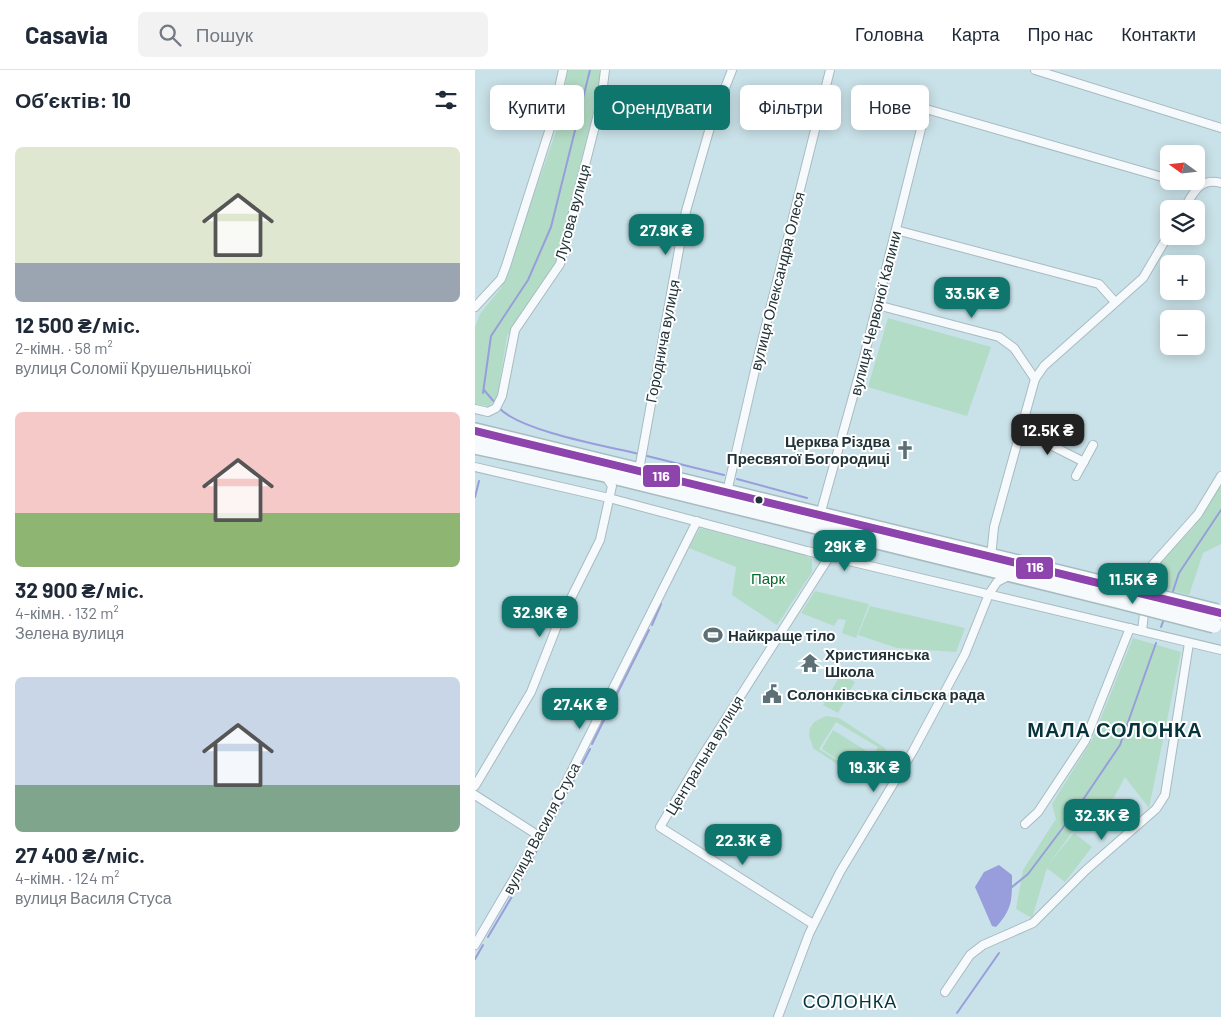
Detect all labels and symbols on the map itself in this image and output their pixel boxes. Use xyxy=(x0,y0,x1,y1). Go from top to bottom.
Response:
north arrow xyxy=(1160,145,1205,190)
street label: Лугова вулиця xyxy=(551,162,593,262)
street label: вулиця Олександра Олеся xyxy=(746,190,808,372)
pin: 27.9K ₴ xyxy=(620,214,712,256)
street label: вулиця Червоної Калини xyxy=(846,229,904,397)
pin: 33.5K ₴ xyxy=(926,276,1018,319)
street label: Городнича вулиця xyxy=(641,278,683,404)
pin: 12.5K ₴ xyxy=(1002,414,1094,456)
place label: Церква Різдва Пресвятої Богородиці xyxy=(727,432,891,467)
church icon: Церква Різдва Пресвятої Богородиці xyxy=(894,439,916,461)
line badge: 116 xyxy=(642,464,681,488)
text: 116 xyxy=(652,467,670,484)
unlabelled marker xyxy=(754,495,764,505)
pin: 29K ₴ xyxy=(810,530,880,572)
line badge: 116 xyxy=(1015,556,1054,580)
text: 116 xyxy=(1026,558,1044,575)
pin: 11.5K ₴ xyxy=(1087,562,1179,605)
park label: Парк xyxy=(751,569,785,587)
pin: 32.9K ₴ xyxy=(494,596,586,638)
sports icon: Найкраще тіло xyxy=(702,624,724,646)
place label: Найкраще тіло xyxy=(728,626,835,644)
place label: Християнська Школа xyxy=(825,645,930,680)
temple icon: Християнська Школа xyxy=(799,652,821,674)
public building icon: Солонківська сільска рада xyxy=(761,683,783,705)
place label: Солонківська сільска рада xyxy=(787,685,986,703)
pin: 27.4K ₴ xyxy=(534,688,626,730)
street label: Центральна вулиця xyxy=(661,692,747,818)
district label: МАЛА СОЛОНКА xyxy=(1027,717,1203,741)
pin: 19.3K ₴ xyxy=(828,750,920,793)
street label: вулиця Василя Стуса xyxy=(499,758,584,897)
pin: 32.3K ₴ xyxy=(1056,798,1148,841)
pin: 22.3K ₴ xyxy=(697,824,789,866)
district label: СОЛОНКА xyxy=(803,990,897,1012)

